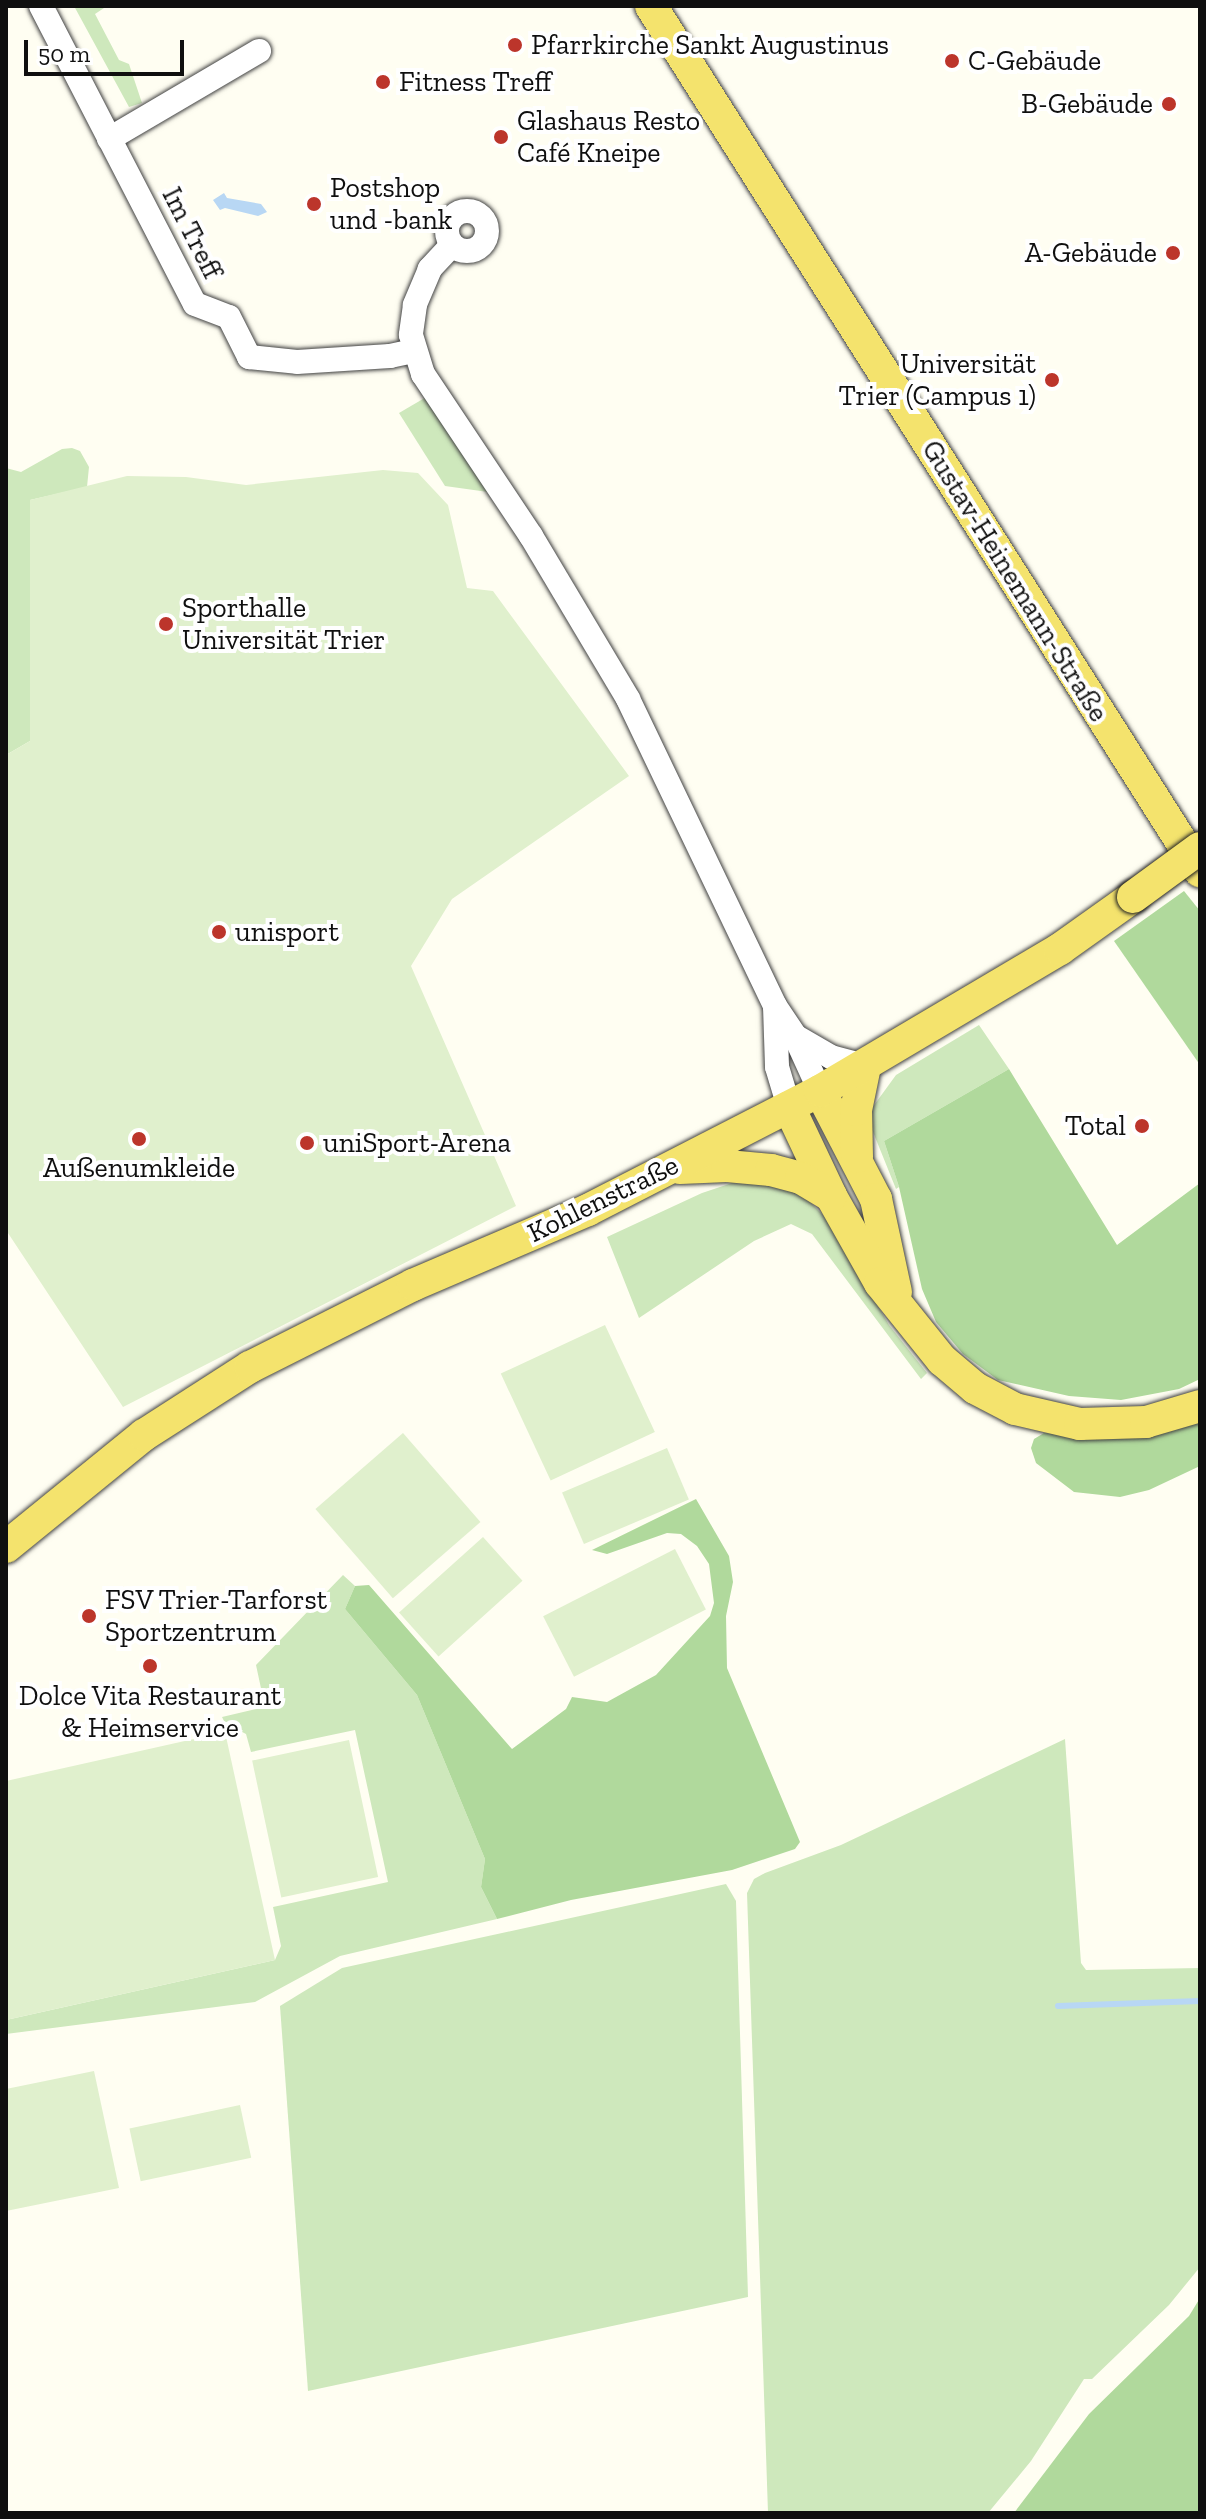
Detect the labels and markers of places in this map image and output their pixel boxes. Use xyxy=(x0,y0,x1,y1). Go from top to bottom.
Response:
place label: Pfarrkirche Sankt Augustinus xyxy=(531,28,890,62)
marker: Pfarrkirche Sankt Augustinus xyxy=(506,36,524,54)
place label: C-Gebäude xyxy=(968,44,1101,78)
marker: C-Gebäude xyxy=(943,52,961,70)
place label: Fitness Treff xyxy=(399,65,552,99)
marker: Fitness Treff xyxy=(374,73,392,91)
place label: B-Gebäude xyxy=(1021,87,1153,121)
marker: B-Gebäude xyxy=(1160,95,1178,113)
place label: Glashaus Resto Café Kneipe xyxy=(517,104,700,170)
marker: Glashaus Resto Café Kneipe xyxy=(492,128,510,146)
place label: Postshop und -bank xyxy=(330,171,452,237)
marker: Postshop und -bank xyxy=(305,195,323,213)
place label: A-Gebäude xyxy=(1025,236,1157,270)
marker: A-Gebäude xyxy=(1164,244,1182,262)
place label: Universität Trier (Campus 1) xyxy=(838,347,1036,413)
marker: Universität Trier (Campus 1) xyxy=(1043,371,1061,389)
place label: Sporthalle Universität Trier xyxy=(182,591,386,657)
marker: Sporthalle Universität Trier xyxy=(157,615,175,633)
place label: unisport xyxy=(235,915,339,949)
marker: unisport xyxy=(210,923,228,941)
place label: Total xyxy=(1065,1109,1126,1143)
marker: Total xyxy=(1133,1117,1151,1135)
place label: uniSport-Arena xyxy=(323,1126,511,1160)
marker: Außenumkleide xyxy=(130,1130,148,1148)
marker: uniSport-Arena xyxy=(298,1134,316,1152)
place label: Außenumkleide xyxy=(43,1151,235,1185)
place label: FSV Trier-Tarforst Sportzentrum xyxy=(105,1583,329,1649)
marker: FSV Trier-Tarforst Sportzentrum xyxy=(80,1607,98,1625)
marker: Dolce Vita Restaurant & Heimservice xyxy=(141,1657,159,1675)
place label: Dolce Vita Restaurant & Heimservice xyxy=(18,1679,282,1745)

